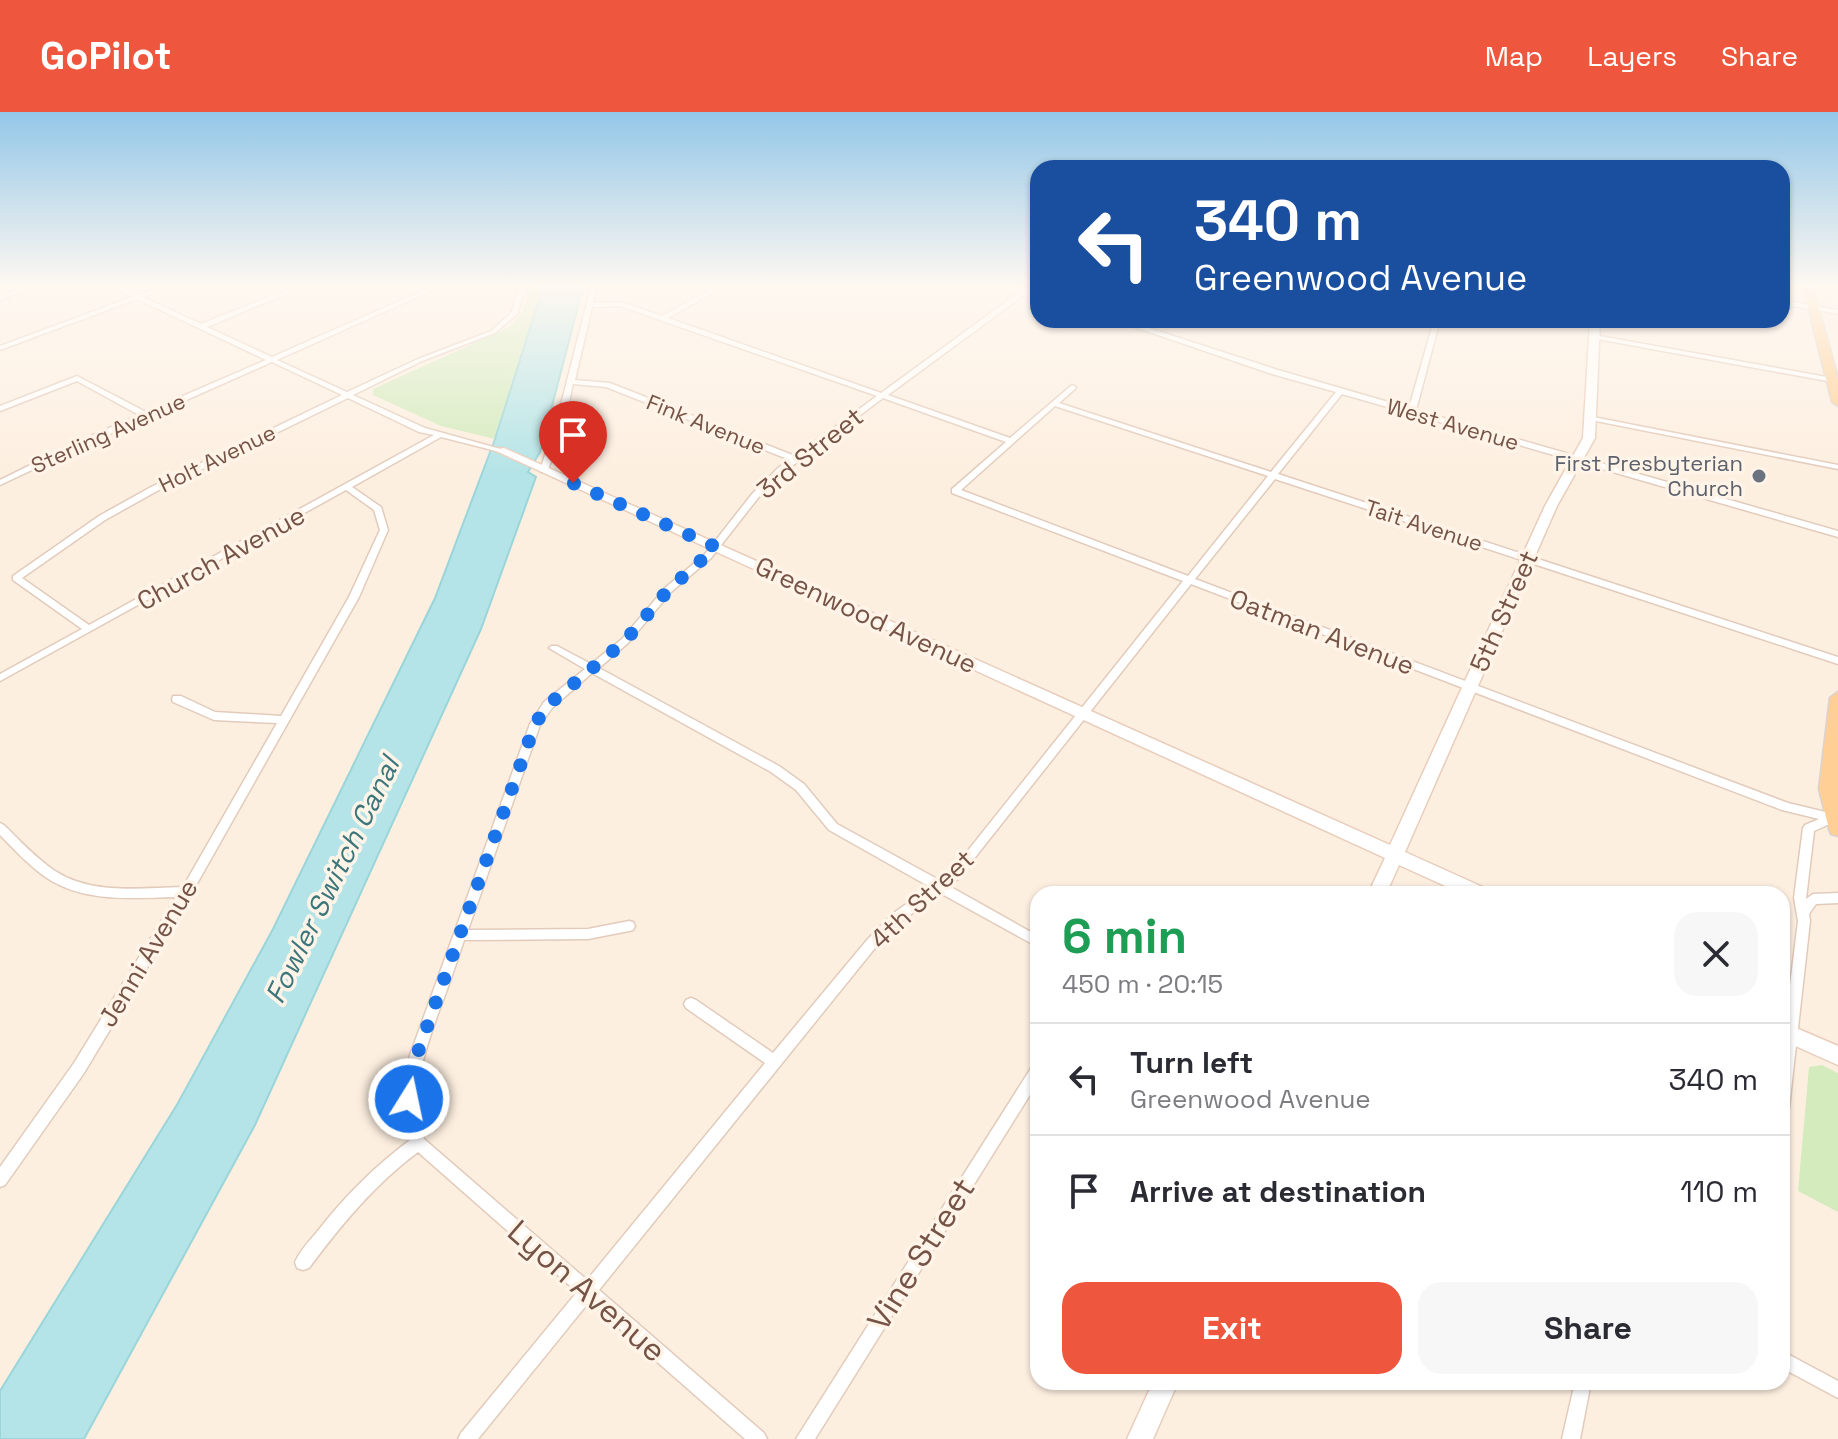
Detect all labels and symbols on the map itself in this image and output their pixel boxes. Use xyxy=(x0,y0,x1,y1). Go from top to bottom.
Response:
street label: Sterling Avenue xyxy=(26,386,190,480)
street label: Fink Avenue xyxy=(643,387,769,461)
street label: West Avenue xyxy=(1384,392,1522,456)
street label: 3rd Street xyxy=(750,400,870,506)
pin xyxy=(539,401,607,483)
street label: Holt Avenue xyxy=(154,418,280,498)
place label: First Presbyterian Church xyxy=(1555,449,1743,502)
marker: First Presbyterian Church xyxy=(1750,467,1768,485)
street label: Tait Avenue xyxy=(1362,493,1486,557)
street label: Church Avenue xyxy=(131,498,311,618)
street label: 5th Street xyxy=(1462,545,1546,677)
street label: Greenwood Avenue xyxy=(750,549,982,681)
street label: Oatman Avenue xyxy=(1225,581,1419,683)
water label: Fowler Switch Canal xyxy=(257,748,409,1009)
street label: 4th Street xyxy=(863,842,981,956)
street label: Jenni Avenue xyxy=(91,873,205,1033)
position arrow xyxy=(367,1057,451,1141)
street label: Vine Street xyxy=(858,1170,984,1338)
street label: Lyon Avenue xyxy=(499,1211,675,1371)

